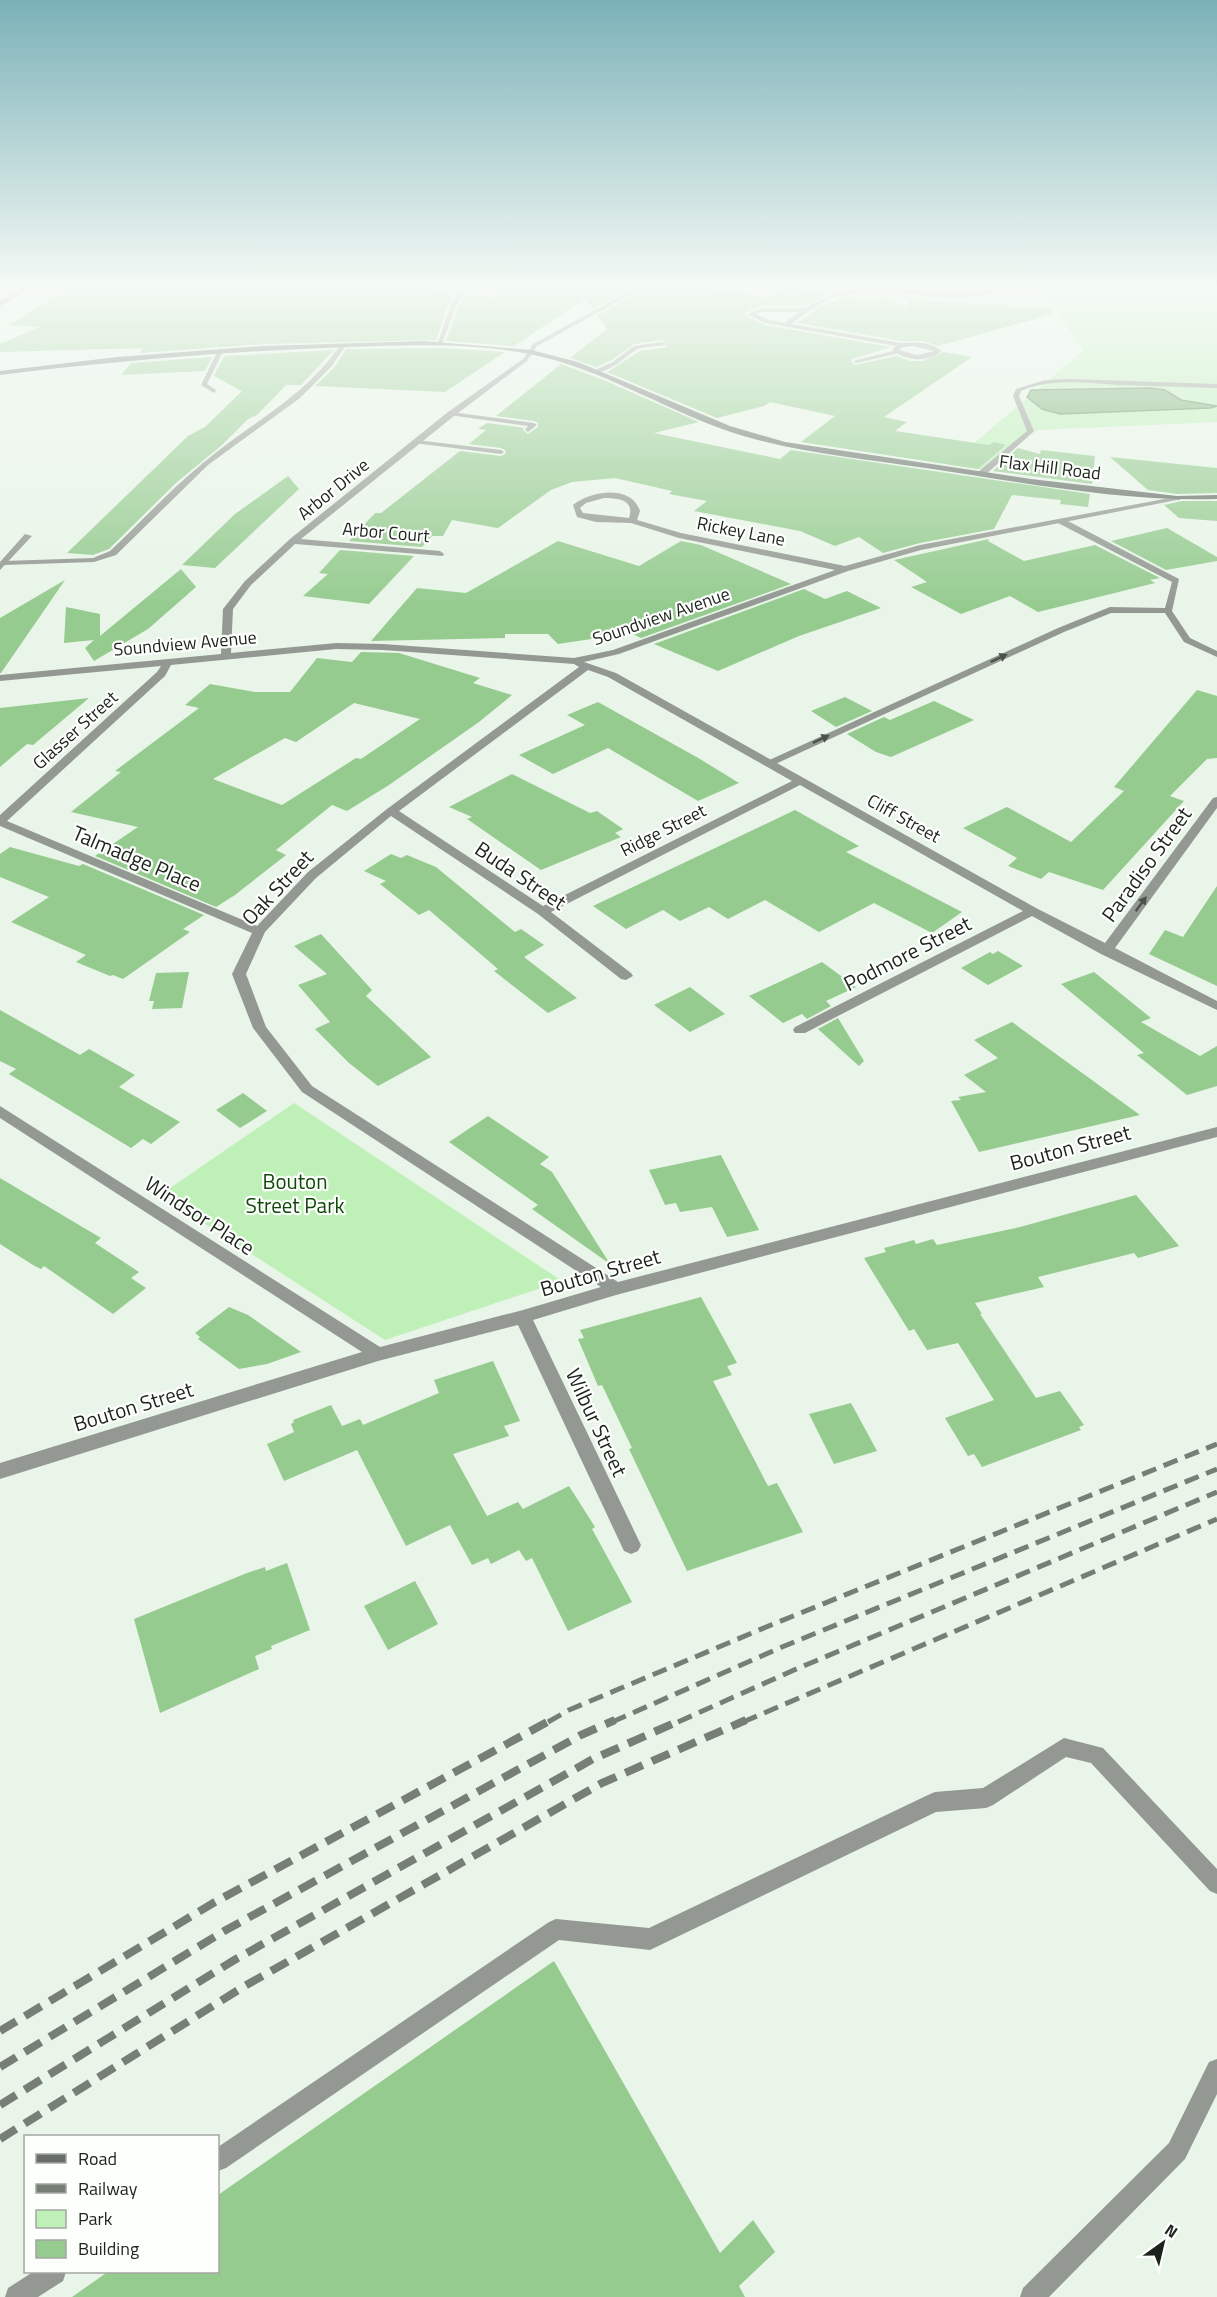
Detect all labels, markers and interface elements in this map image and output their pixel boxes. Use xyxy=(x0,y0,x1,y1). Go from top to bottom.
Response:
street label: Flax Hill Road xyxy=(998,447,1102,487)
street label: Arbor Drive xyxy=(291,452,375,526)
street label: Rickey Lane xyxy=(695,509,787,553)
street label: Arbor Court xyxy=(341,515,431,549)
street label: Soundview Avenue xyxy=(589,580,733,652)
street label: Soundview Avenue xyxy=(112,623,258,663)
one-way arrow xyxy=(990,653,1008,663)
street label: Glasser Street xyxy=(26,684,124,776)
one-way arrow xyxy=(813,735,830,744)
street label: Cliff Street xyxy=(862,787,946,850)
street label: Ridge Street xyxy=(615,796,711,863)
street label: Paradiso Street xyxy=(1093,799,1199,928)
street label: Talmadge Place xyxy=(68,816,206,900)
street label: Buda Street xyxy=(469,833,574,918)
street label: Oak Street xyxy=(234,842,321,932)
one-way arrow xyxy=(1135,896,1147,912)
street label: Podmore Street xyxy=(838,907,977,999)
street label: Bouton Street xyxy=(1006,1115,1134,1178)
park label: Bouton Street Park xyxy=(246,1165,344,1221)
street label: Windsor Place xyxy=(139,1167,261,1263)
street label: Bouton Street xyxy=(536,1239,664,1304)
street label: Wilbur Street xyxy=(558,1363,636,1482)
street label: Bouton Street xyxy=(69,1372,197,1439)
legend xyxy=(24,2135,219,2273)
text: Road xyxy=(78,2145,117,2172)
text: Railway xyxy=(78,2175,138,2202)
text: Park xyxy=(78,2205,113,2232)
north arrow xyxy=(1133,2213,1193,2273)
text: N xyxy=(1160,2218,1183,2244)
text: Building xyxy=(78,2235,139,2262)

